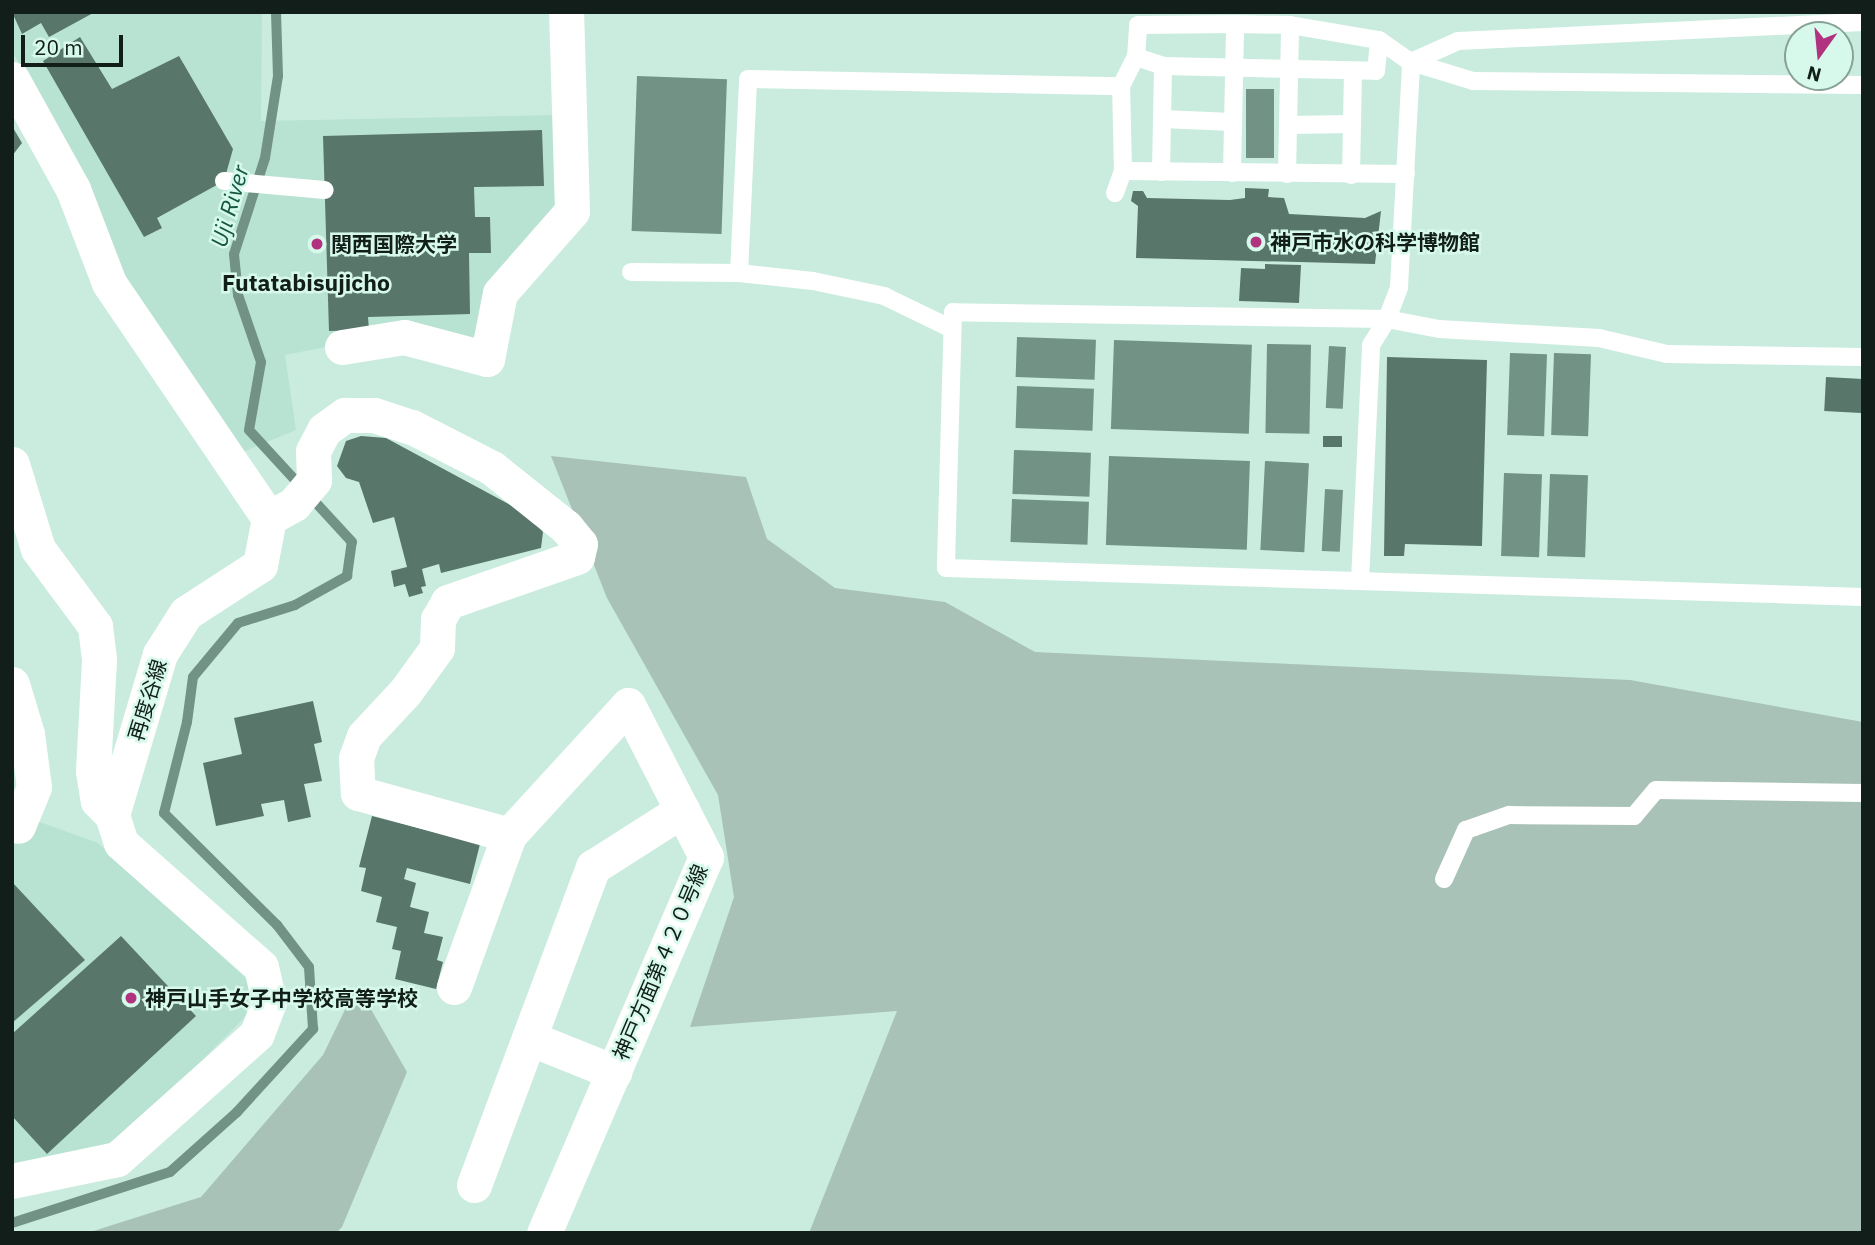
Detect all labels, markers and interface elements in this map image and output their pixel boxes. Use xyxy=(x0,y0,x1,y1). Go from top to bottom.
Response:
scale bar xyxy=(24,21,126,65)
north arrow xyxy=(1784,21,1854,91)
text: 20 m xyxy=(34,33,83,61)
text: N xyxy=(1804,61,1824,88)
water label: Uji River xyxy=(204,162,254,250)
place label: 神戸市水の科学博物館 xyxy=(1270,229,1480,255)
place label: 関西国際大学 xyxy=(331,231,457,257)
marker: 神戸市水の科学博物館 xyxy=(1248,234,1264,250)
marker: 関西国際大学 xyxy=(309,236,325,252)
district label: Futatabisujicho xyxy=(222,268,390,296)
street label: 再度谷線 xyxy=(123,656,171,744)
street label: 神戸方面第４２０号線 xyxy=(607,860,713,1064)
place label: 神戸山手女子中学校高等学校 xyxy=(145,985,418,1011)
marker: 神戸山手女子中学校高等学校 xyxy=(123,990,139,1006)

